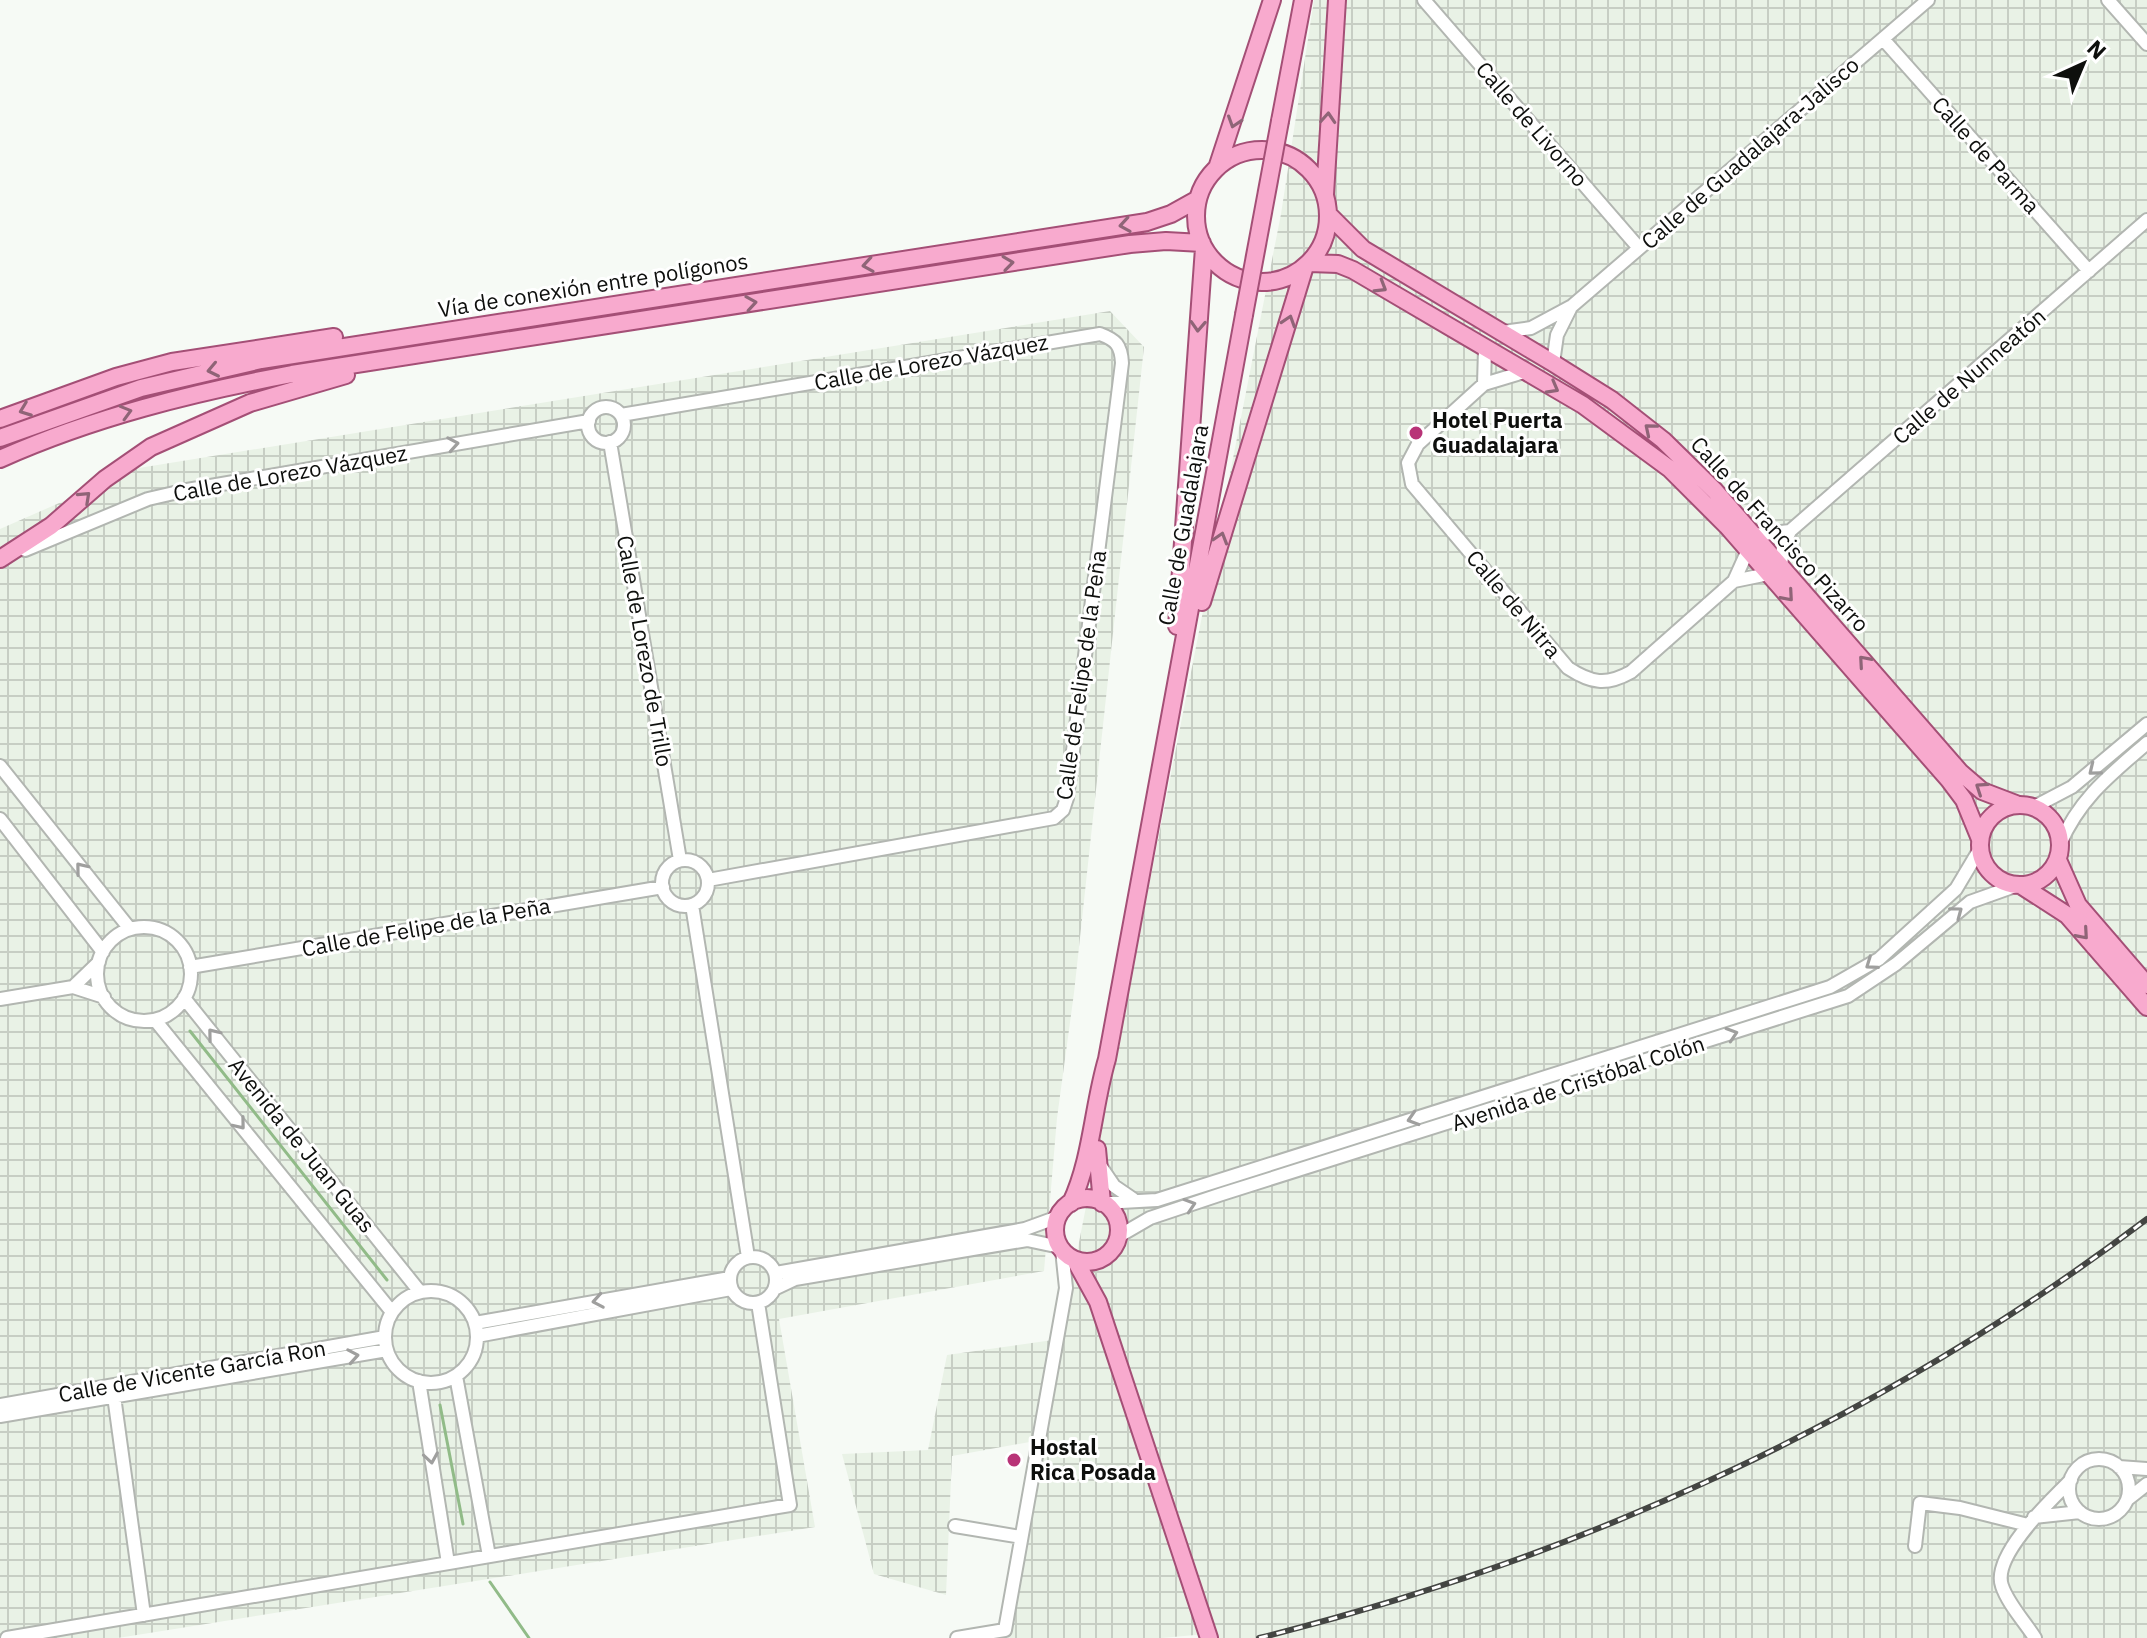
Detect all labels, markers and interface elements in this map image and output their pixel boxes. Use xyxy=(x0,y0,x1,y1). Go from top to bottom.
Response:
north arrow xyxy=(2043,24,2123,104)
text: N xyxy=(2081,33,2113,65)
street label: Calle de Guadalajara-Jalisco xyxy=(1635,50,1865,255)
street label: Calle de Livorno xyxy=(1470,55,1595,192)
street label: Calle de Parma xyxy=(1926,90,2047,220)
one-way arrow xyxy=(1319,111,1336,124)
one-way arrow xyxy=(1227,114,1243,128)
one-way arrow xyxy=(1118,216,1132,233)
street label: Vía de conexión entre polígonos xyxy=(436,246,750,323)
one-way arrow xyxy=(1001,255,1015,272)
one-way arrow xyxy=(862,256,875,273)
one-way arrow xyxy=(1372,277,1387,292)
one-way arrow xyxy=(745,295,758,312)
street label: Calle de Nunneatón xyxy=(1886,301,2051,450)
one-way arrow xyxy=(1280,315,1296,329)
one-way arrow xyxy=(1190,320,1207,333)
street label: Calle de Lorezo Vázquez xyxy=(812,327,1050,396)
one-way arrow xyxy=(206,361,220,378)
one-way arrow xyxy=(1544,378,1559,394)
one-way arrow xyxy=(19,400,33,417)
one-way arrow xyxy=(118,405,132,421)
place label: Hotel Puerta Guadalajara xyxy=(1432,405,1563,459)
street label: Calle de Guadalajara xyxy=(1151,422,1214,628)
marker: Hotel Puerta Guadalajara xyxy=(1407,424,1425,442)
one-way arrow xyxy=(1645,424,1660,439)
street label: Calle de Francisco Pizarro xyxy=(1685,430,1876,638)
one-way arrow xyxy=(446,436,460,453)
street label: Calle de Lorezo Vázquez xyxy=(171,438,409,507)
one-way arrow xyxy=(76,492,91,506)
one-way arrow xyxy=(1212,531,1228,545)
street label: Calle de Lorezo de Trillo xyxy=(611,533,680,769)
street label: Calle de Nitra xyxy=(1460,543,1568,664)
street label: Calle de Felipe de la Peña xyxy=(1049,548,1112,802)
one-way arrow xyxy=(1778,586,1793,601)
one-way arrow xyxy=(1859,656,1874,671)
one-way arrow xyxy=(2088,760,2103,775)
one-way arrow xyxy=(1975,783,1989,798)
one-way arrow xyxy=(77,863,91,878)
street label: Calle de Felipe de la Peña xyxy=(299,890,553,963)
one-way arrow xyxy=(1948,908,1962,922)
one-way arrow xyxy=(2073,924,2088,939)
one-way arrow xyxy=(1865,954,1879,969)
street label: Avenida de Cristóbal Colón xyxy=(1448,1028,1708,1137)
one-way arrow xyxy=(1724,1028,1738,1044)
one-way arrow xyxy=(208,1029,223,1043)
street label: Avenida de Juan Guas xyxy=(223,1051,382,1238)
one-way arrow xyxy=(1407,1110,1421,1126)
one-way arrow xyxy=(230,1115,244,1130)
one-way arrow xyxy=(1183,1198,1196,1214)
one-way arrow xyxy=(591,1292,605,1309)
street label: Calle de Vicente García Ron xyxy=(56,1333,328,1408)
one-way arrow xyxy=(346,1348,360,1365)
place label: Hostal Rica Posada xyxy=(1030,1432,1156,1486)
one-way arrow xyxy=(422,1451,439,1465)
marker: Hostal Rica Posada xyxy=(1005,1451,1023,1469)

